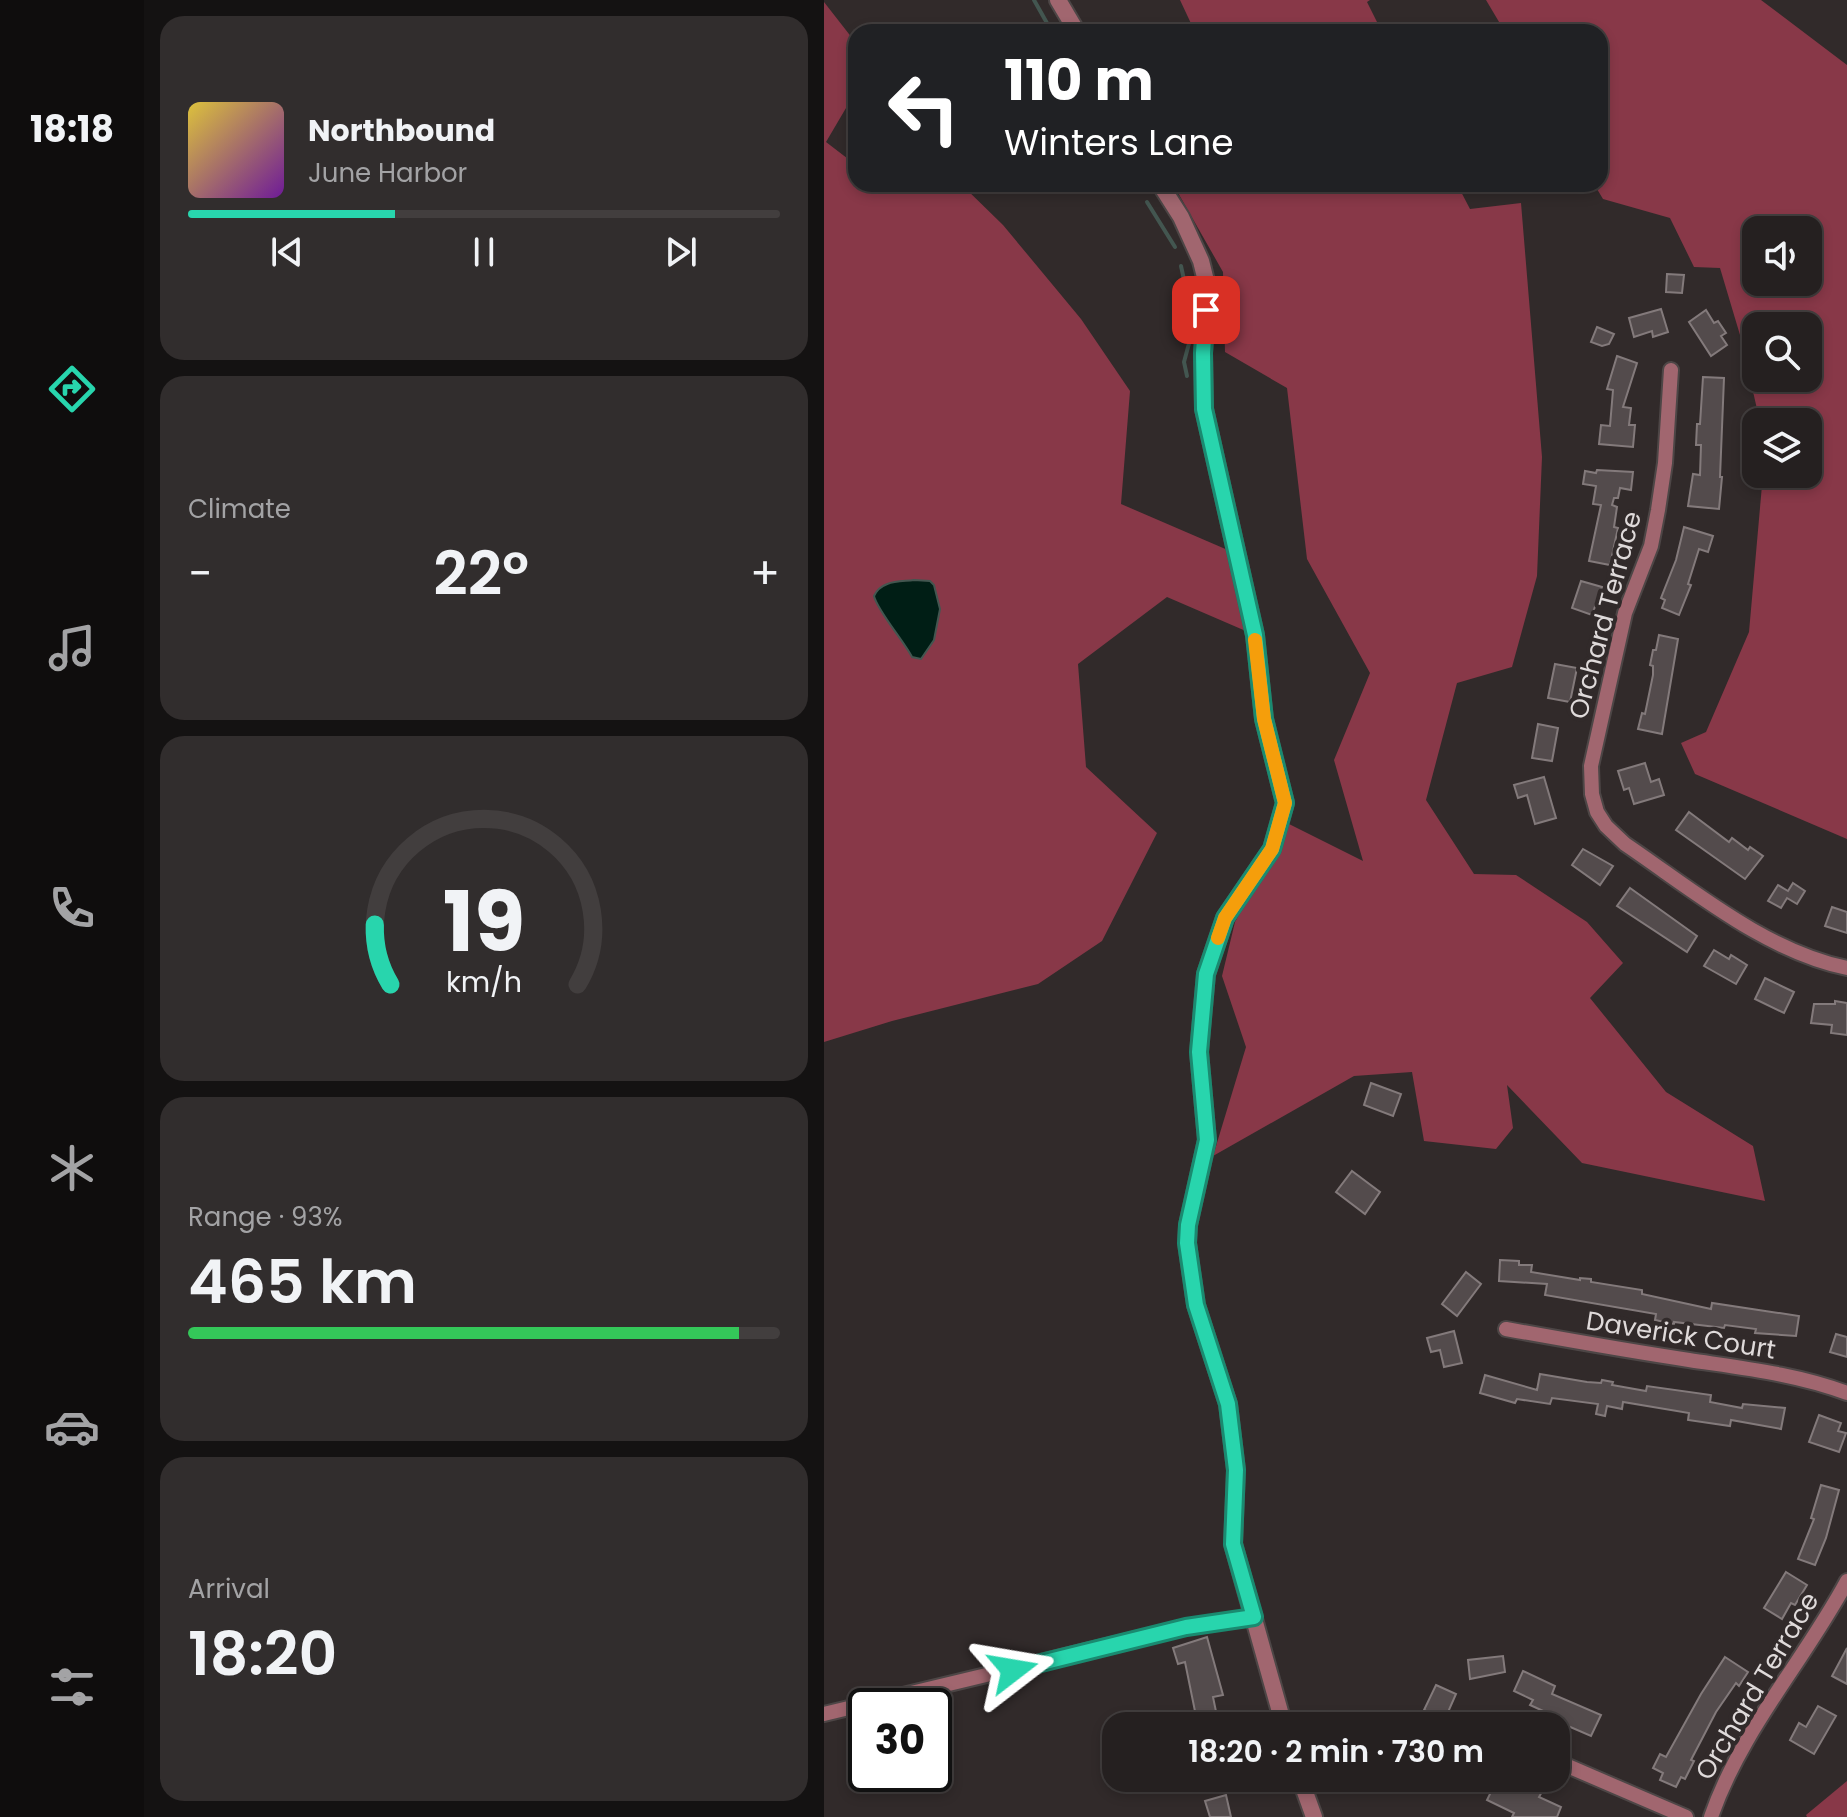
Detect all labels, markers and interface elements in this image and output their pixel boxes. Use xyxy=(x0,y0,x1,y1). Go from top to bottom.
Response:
text: 110 m xyxy=(1004,41,1154,120)
icon: left xyxy=(872,56,976,160)
text: 18:18 xyxy=(30,104,114,155)
text: Northbound xyxy=(308,109,495,152)
text: Winters Lane xyxy=(1004,117,1234,168)
text: June Harbor xyxy=(308,155,467,191)
map controls xyxy=(1742,216,1822,488)
button: sound xyxy=(1742,216,1822,296)
icon: previous xyxy=(265,230,309,274)
icon: pause xyxy=(462,230,506,274)
icon: next xyxy=(659,230,703,274)
pin xyxy=(1172,276,1240,344)
icon: arrive xyxy=(1184,288,1228,332)
button: search xyxy=(1742,312,1822,392)
icon: directions xyxy=(44,361,100,417)
button: layers xyxy=(1742,408,1822,488)
text: Climate xyxy=(188,491,291,527)
street label: Orchard Terrace xyxy=(1560,507,1650,723)
text: 22° xyxy=(433,532,529,616)
text: − xyxy=(188,543,212,604)
text: + xyxy=(750,543,780,604)
icon: music xyxy=(44,620,100,676)
text: 19 xyxy=(443,863,525,979)
icon: phone xyxy=(44,880,100,936)
text: km/h xyxy=(446,962,522,1002)
icon: climate xyxy=(44,1140,100,1196)
text: Range · 93% xyxy=(188,1199,343,1235)
text: 465 km xyxy=(188,1240,417,1324)
street label: Daverick Court xyxy=(1584,1302,1778,1368)
icon: car xyxy=(44,1399,100,1455)
text: Arrival xyxy=(188,1571,270,1607)
street label: Orchard Terrace xyxy=(1687,1585,1827,1787)
text: 18:20 xyxy=(188,1612,337,1696)
position arrow xyxy=(971,1628,1055,1712)
icon: filters xyxy=(44,1659,100,1715)
speed limit sign: 30 xyxy=(848,1688,952,1792)
text: 18:20 · 2 min · 730 m xyxy=(1188,1730,1484,1773)

